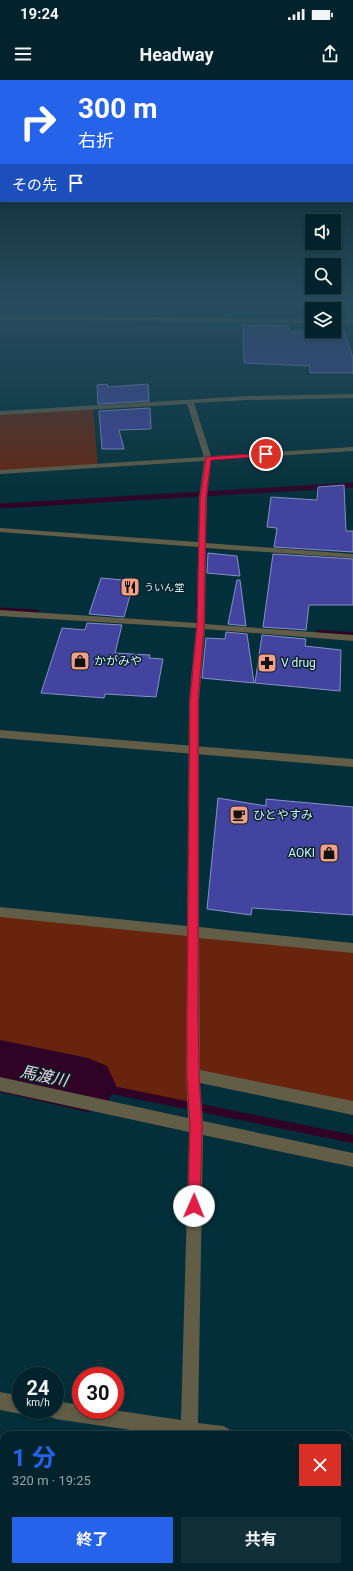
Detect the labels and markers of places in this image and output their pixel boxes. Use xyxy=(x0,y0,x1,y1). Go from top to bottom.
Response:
pin xyxy=(249,437,283,471)
restaurant icon: ういん堂 xyxy=(119,576,141,598)
place label: ういん堂 xyxy=(144,582,184,593)
shop icon: かがみや xyxy=(69,650,91,672)
pharmacy icon: V drug xyxy=(256,652,278,674)
place label: かがみや xyxy=(94,654,142,668)
place label: V drug xyxy=(281,656,316,670)
cafe icon: ひとやすみ xyxy=(228,804,250,826)
place label: ひとやすみ xyxy=(253,808,313,822)
shop icon: AOKI xyxy=(318,842,340,864)
place label: AOKI xyxy=(288,846,315,860)

